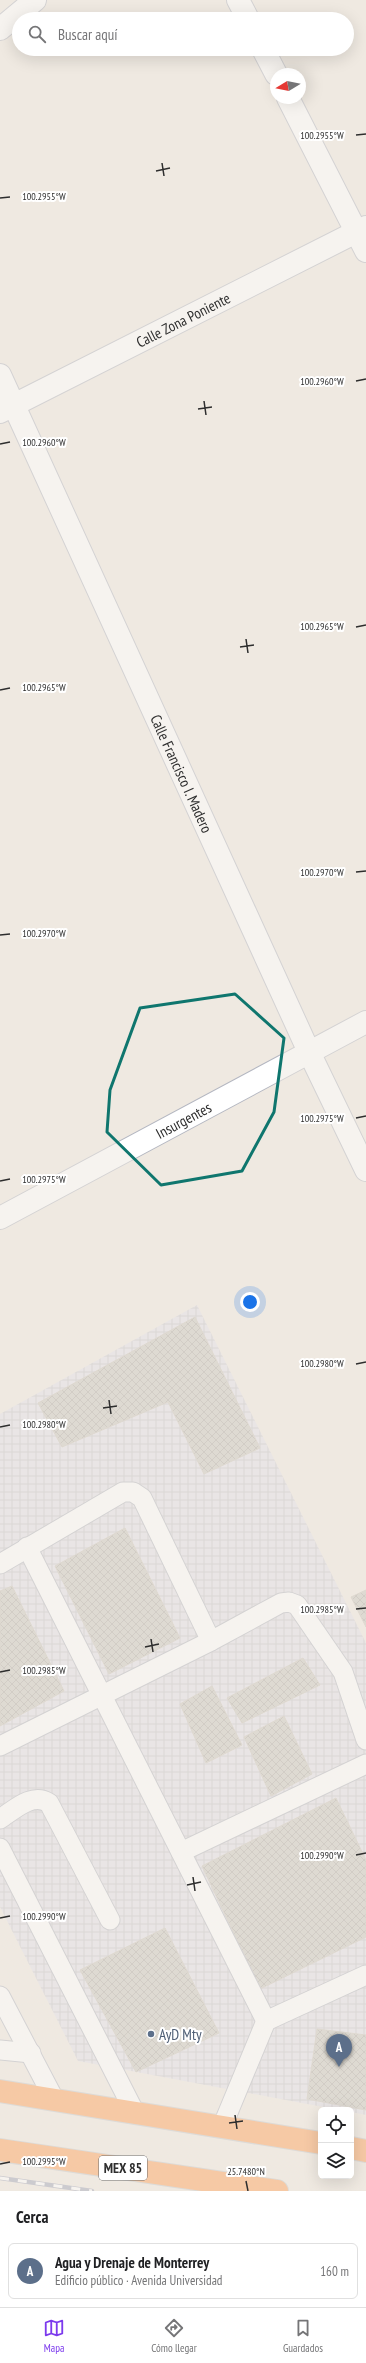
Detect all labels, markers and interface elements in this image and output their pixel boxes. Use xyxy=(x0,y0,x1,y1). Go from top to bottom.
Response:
search box xyxy=(12,12,354,56)
icon: search xyxy=(26,23,48,45)
text: Buscar aquí xyxy=(58,25,118,44)
north arrow xyxy=(270,68,306,104)
text: 100.2955°W xyxy=(300,129,344,142)
text: 100.2955°W xyxy=(22,190,66,203)
street label: Calle Zona Poniente xyxy=(133,288,233,351)
text: 100.2960°W xyxy=(300,375,344,388)
text: 100.2960°W xyxy=(22,436,66,449)
text: 100.2965°W xyxy=(300,620,344,633)
text: 100.2965°W xyxy=(22,681,66,694)
street label: Calle Francisco I. Madero xyxy=(147,711,217,836)
text: 100.2970°W xyxy=(300,866,344,879)
text: 100.2970°W xyxy=(22,927,66,940)
street label: Insurgentes xyxy=(152,1097,214,1142)
text: 100.2975°W xyxy=(300,1112,344,1125)
text: 100.2975°W xyxy=(22,1173,66,1186)
your location xyxy=(240,1292,260,1312)
text: 100.2980°W xyxy=(300,1357,344,1370)
text: 100.2980°W xyxy=(22,1418,66,1431)
text: 100.2985°W xyxy=(300,1603,344,1616)
text: 100.2985°W xyxy=(22,1664,66,1677)
text: 100.2990°W xyxy=(300,1849,344,1862)
text: 100.2990°W xyxy=(22,1910,66,1923)
place label: AyD Mty xyxy=(159,2025,202,2044)
marker: AyD Mty xyxy=(146,2029,156,2039)
pin: A xyxy=(326,2034,352,2067)
map controls xyxy=(318,2107,354,2179)
button: locate xyxy=(318,2107,354,2143)
button: layers xyxy=(318,2143,354,2179)
text: 100.2995°W xyxy=(22,2155,66,2168)
road number: MEX 85 xyxy=(99,2156,147,2180)
text: 25.7480°N xyxy=(227,2165,265,2178)
text: Cerca xyxy=(16,2206,49,2228)
text: Agua y Drenaje de Monterrey xyxy=(55,2253,209,2272)
text: A xyxy=(27,2263,33,2280)
text: 160 m xyxy=(320,2263,349,2280)
text: Edificio público · Avenida Universidad xyxy=(55,2272,223,2289)
tab: Mapa xyxy=(43,2317,65,2355)
tab: Cómo llegar xyxy=(151,2317,197,2355)
tab: Guardados xyxy=(283,2317,323,2355)

